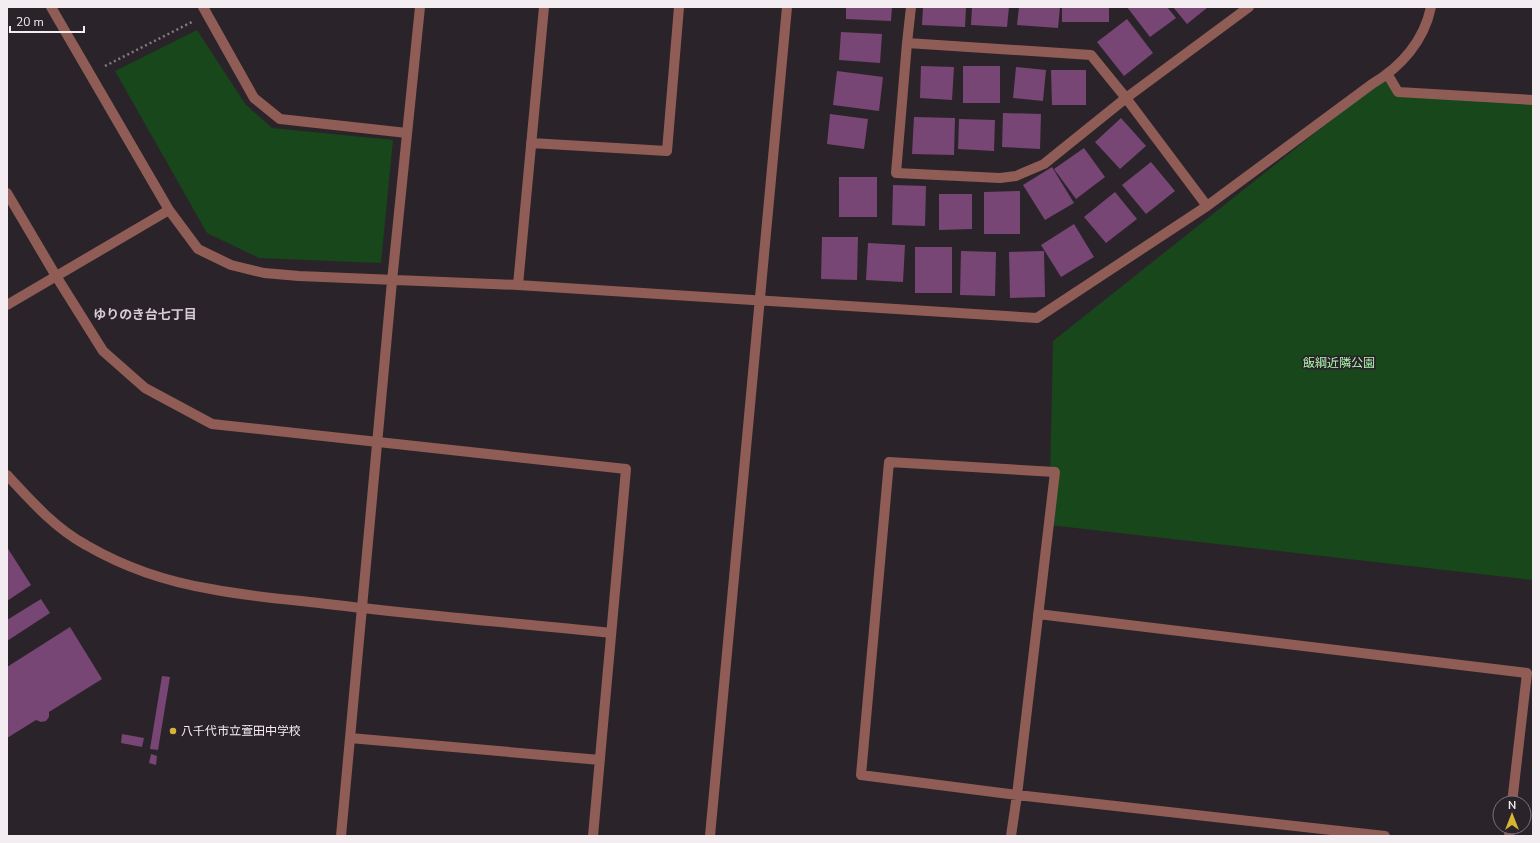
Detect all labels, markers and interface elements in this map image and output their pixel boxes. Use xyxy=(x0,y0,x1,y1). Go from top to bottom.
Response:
scale bar xyxy=(10,8,84,34)
text: 20 m xyxy=(16,14,44,30)
district label: ゆりのき台七丁目 xyxy=(93,306,197,324)
park label: 飯綱近隣公園 xyxy=(1303,355,1375,371)
place label: 八千代市立萱田中学校 xyxy=(181,723,301,739)
marker: 八千代市立萱田中学校 xyxy=(168,726,178,736)
north arrow xyxy=(1492,795,1532,835)
text: N xyxy=(1508,798,1516,813)

